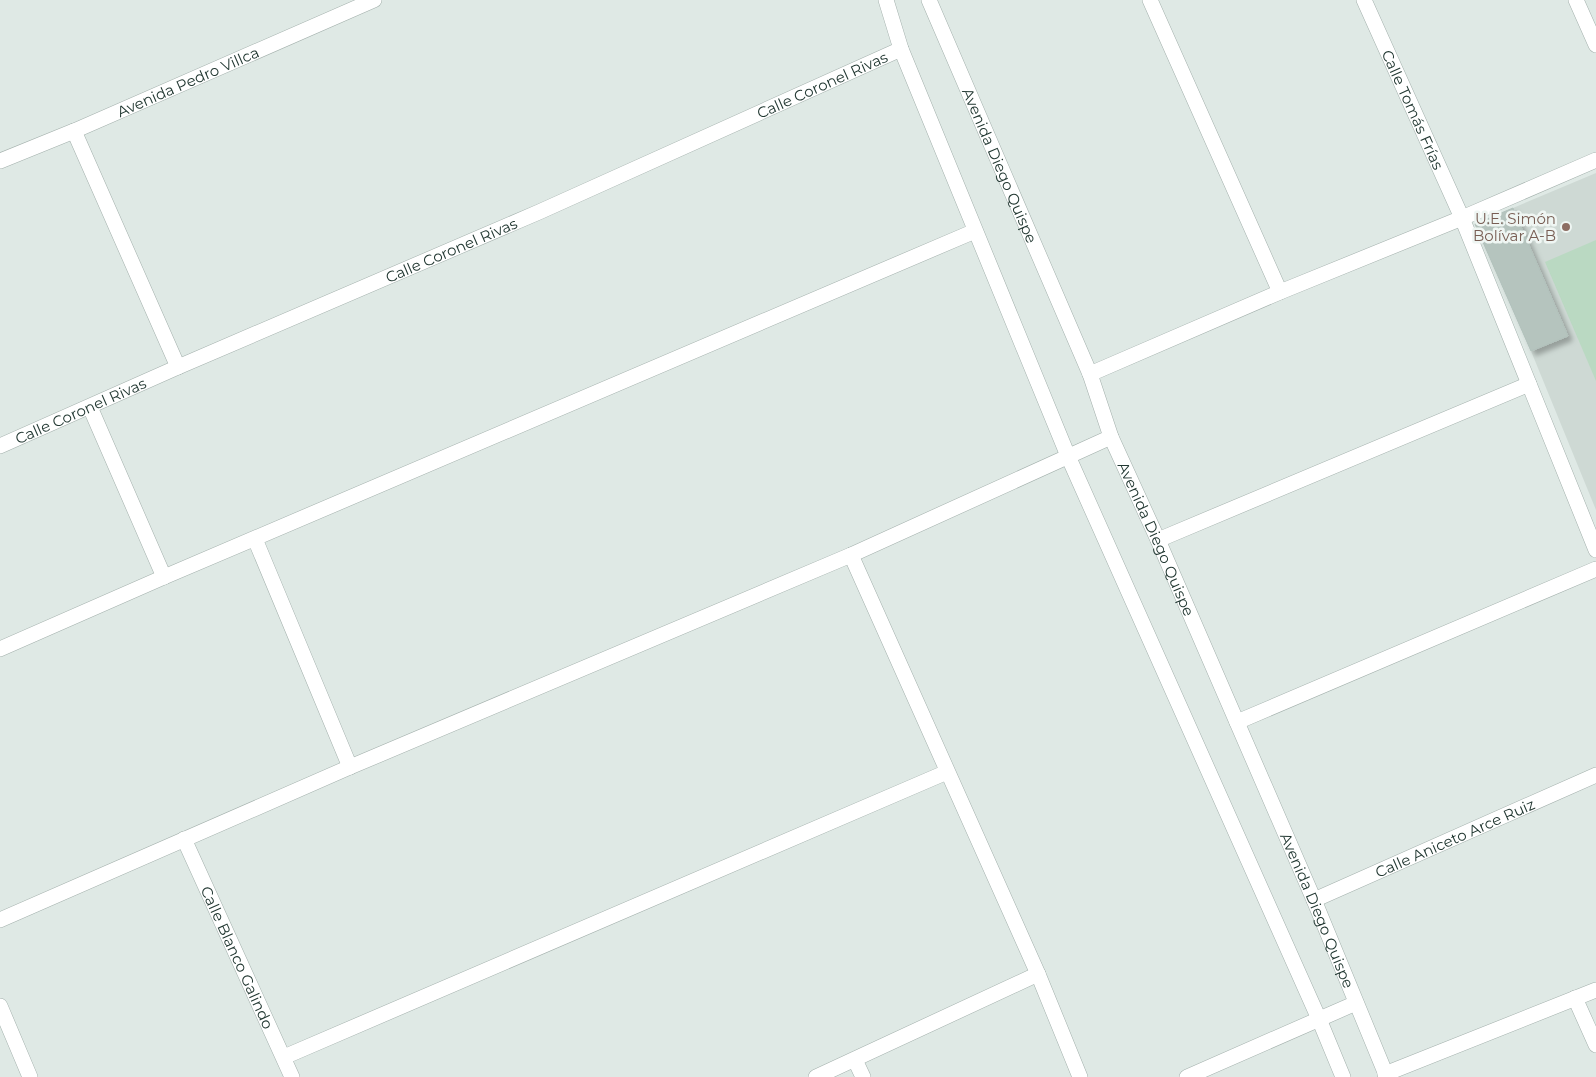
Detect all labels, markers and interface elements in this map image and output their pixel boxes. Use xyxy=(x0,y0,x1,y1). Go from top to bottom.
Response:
street label: Avenida Pedro Villca xyxy=(114,42,262,121)
street label: Calle Coronel Rivas xyxy=(754,47,890,122)
street label: Calle Tomás Frías xyxy=(1378,47,1448,172)
street label: Avenida Diego Quispe xyxy=(958,85,1042,246)
place label: U.E. Simón Bolívar A-B xyxy=(1473,209,1556,245)
street label: Calle Coronel Rivas xyxy=(382,213,520,286)
marker: U.E. Simón Bolívar A-B xyxy=(1560,221,1572,233)
street label: Calle Coronel Rivas xyxy=(12,373,149,448)
street label: Avenida Diego Quispe xyxy=(1114,458,1199,619)
street label: Calle Aniceto Arce Ruiz xyxy=(1372,794,1538,881)
street label: Avenida Diego Quispe xyxy=(1276,830,1359,991)
street label: Calle Blanco Galindo xyxy=(197,883,278,1032)

